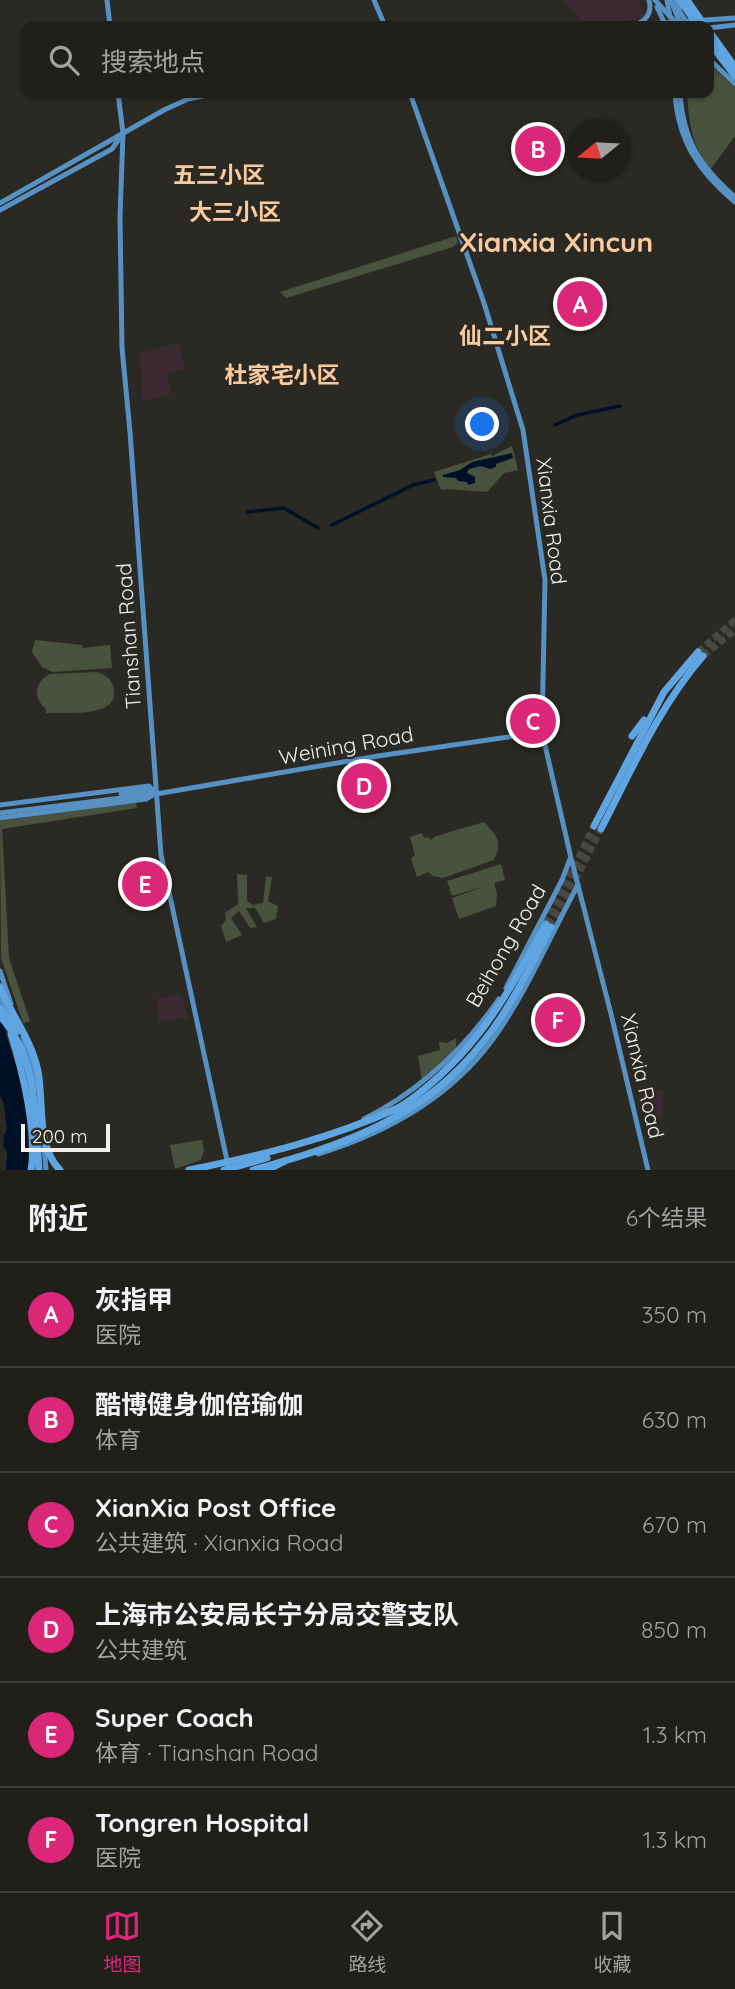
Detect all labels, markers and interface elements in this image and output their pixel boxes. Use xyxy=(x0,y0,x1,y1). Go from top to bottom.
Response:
search box xyxy=(21,21,714,98)
icon: search xyxy=(45,41,83,79)
text: 搜索地点 xyxy=(101,45,205,78)
north arrow xyxy=(567,119,630,182)
pin: B xyxy=(515,123,561,175)
district label: 五三小区 xyxy=(173,160,265,189)
district label: 大三小区 xyxy=(189,197,281,226)
district label: Xianxia Xincun xyxy=(459,224,653,259)
pin: A xyxy=(557,278,603,330)
district label: 仙二小区 xyxy=(459,321,551,350)
district label: 杜家宅小区 xyxy=(225,360,340,389)
your location xyxy=(465,407,499,441)
street label: Xianxia Road xyxy=(531,456,573,586)
street label: Tianshan Road xyxy=(110,562,146,710)
pin: C xyxy=(510,695,556,747)
street label: Weining Road xyxy=(277,720,415,770)
pin: D xyxy=(341,760,387,812)
pin: E xyxy=(122,858,168,910)
street label: Beihong Road xyxy=(459,879,551,1012)
pin: F xyxy=(535,994,581,1046)
street label: Xianxia Road xyxy=(616,1011,670,1141)
scale bar xyxy=(21,1121,110,1153)
text: 200 m xyxy=(32,1124,88,1148)
text: 附近 xyxy=(28,1199,88,1237)
text: 6个结果 xyxy=(626,1203,707,1232)
text: 灰指甲 xyxy=(95,1283,173,1316)
text: A xyxy=(44,1300,58,1329)
text: 350 m xyxy=(641,1300,707,1329)
text: 医院 xyxy=(95,1320,141,1349)
text: 酷博健身伽倍瑜伽 xyxy=(95,1388,303,1421)
text: B xyxy=(43,1405,59,1434)
text: 630 m xyxy=(642,1405,707,1434)
text: 体育 xyxy=(95,1425,141,1454)
text: XianXia Post Office xyxy=(95,1491,336,1524)
text: C xyxy=(44,1510,58,1539)
text: 670 m xyxy=(642,1510,707,1539)
text: 公共建筑 · Xianxia Road xyxy=(95,1528,343,1557)
text: 上海市公安局长宁分局交警支队 xyxy=(95,1598,459,1631)
text: D xyxy=(43,1615,59,1644)
text: 850 m xyxy=(641,1615,707,1644)
text: 公共建筑 xyxy=(95,1635,187,1664)
text: Super Coach xyxy=(95,1701,254,1734)
text: E xyxy=(44,1720,58,1749)
text: 1.3 km xyxy=(643,1720,707,1749)
text: 体育 · Tianshan Road xyxy=(95,1738,319,1767)
text: Tongren Hospital xyxy=(95,1806,309,1839)
text: F xyxy=(45,1825,57,1854)
text: 1.3 km xyxy=(643,1825,707,1854)
text: 医院 xyxy=(95,1843,141,1872)
tab: 地图 xyxy=(103,1907,142,1976)
tab: 路线 xyxy=(348,1907,387,1976)
tab: 收藏 xyxy=(593,1907,632,1976)

